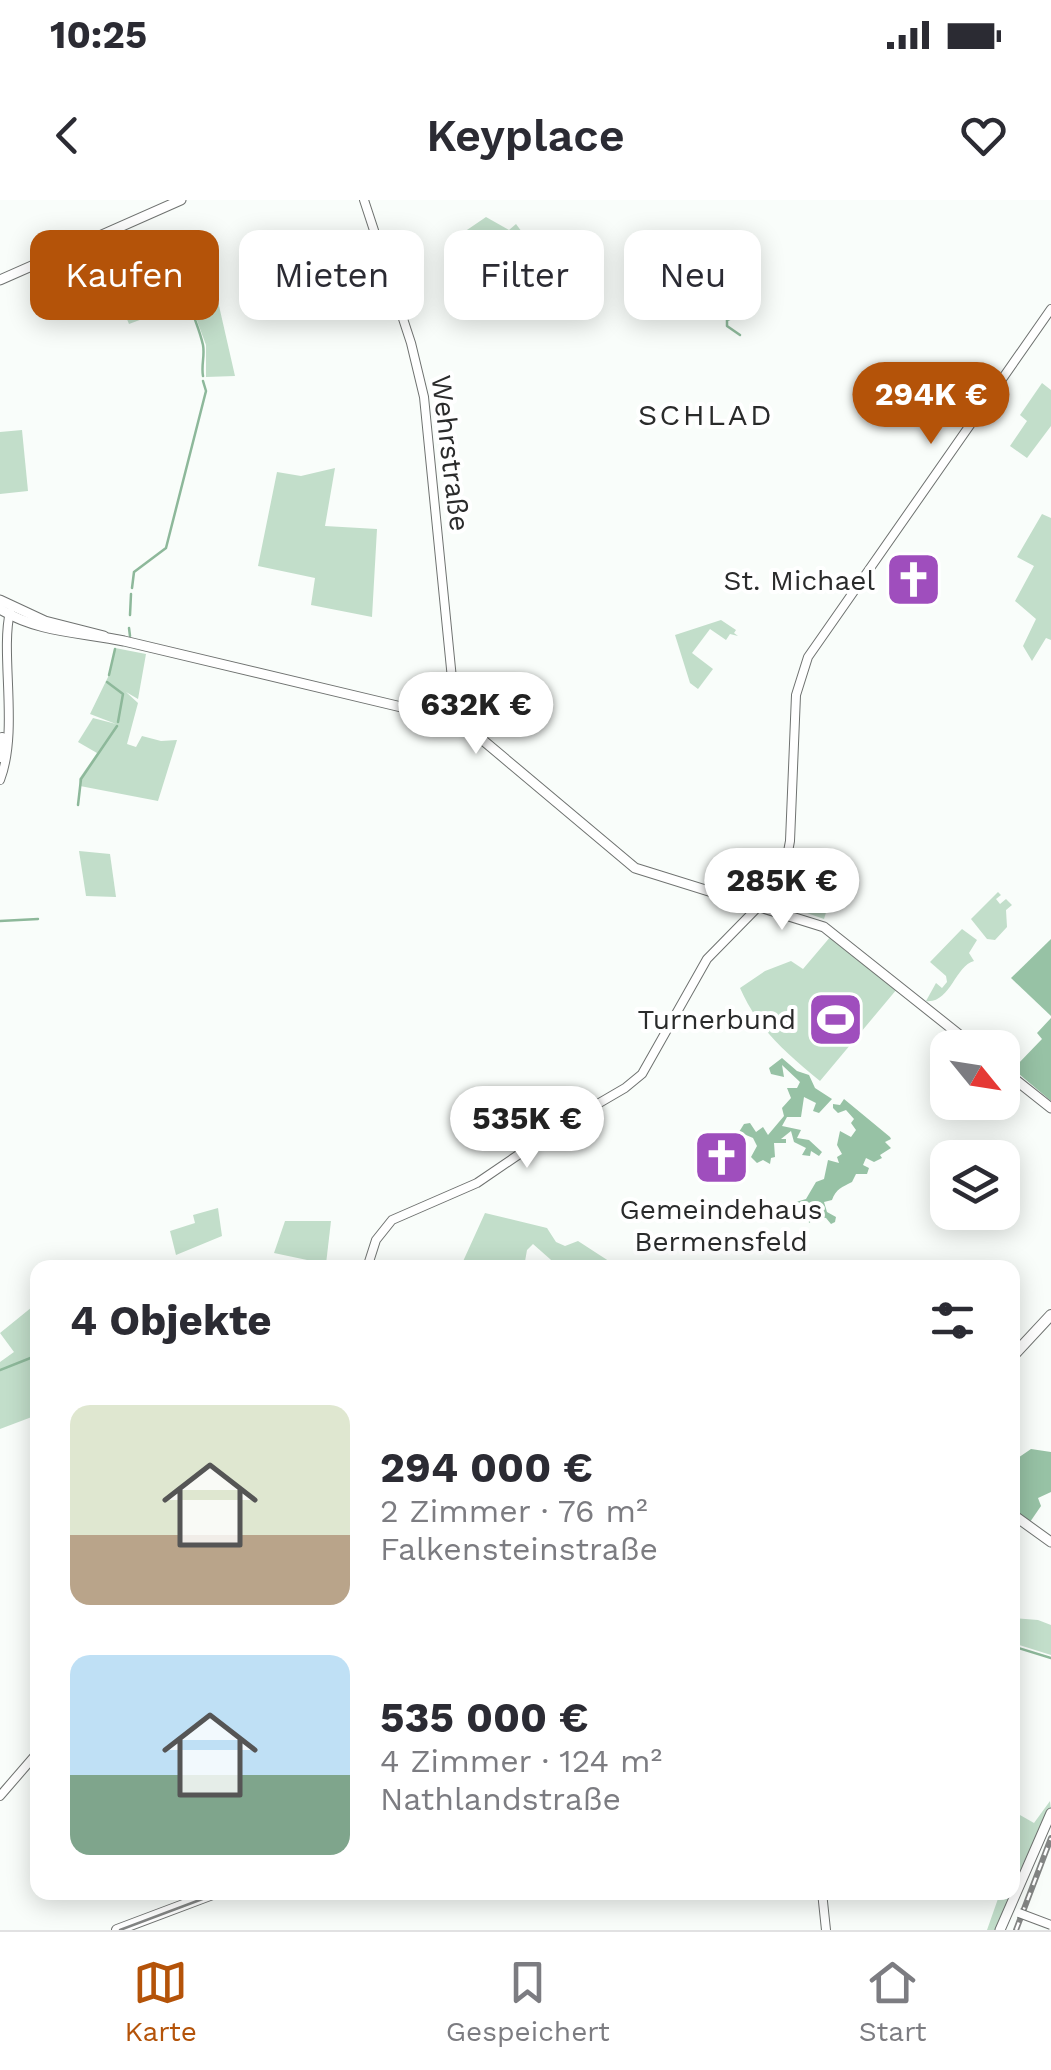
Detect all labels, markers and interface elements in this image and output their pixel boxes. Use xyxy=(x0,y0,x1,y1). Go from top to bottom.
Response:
text: 10:25 xyxy=(50,13,147,57)
icon: back xyxy=(40,108,95,163)
icon: heart xyxy=(956,108,1011,163)
text: Keyplace xyxy=(426,109,625,162)
chip: Kaufen xyxy=(30,230,219,320)
chip: Mieten xyxy=(239,230,424,320)
chip: Filter xyxy=(444,230,604,320)
chip: Neu xyxy=(624,230,761,320)
pin: 294K € xyxy=(850,362,1012,447)
street label: Wehrstraße xyxy=(425,373,476,533)
text: 294K € xyxy=(874,375,988,413)
district label: SCHLAD xyxy=(638,397,774,432)
church icon: St. Michael xyxy=(884,550,944,610)
place label: St. Michael xyxy=(723,564,875,597)
pin: 632K € xyxy=(395,672,557,757)
text: 632K € xyxy=(420,685,532,723)
pin: 285K € xyxy=(701,848,863,933)
text: 285K € xyxy=(726,861,838,899)
sports icon: Turnerbund xyxy=(805,989,865,1049)
place label: Turnerbund xyxy=(638,1003,796,1036)
north arrow xyxy=(930,1030,1020,1120)
map controls xyxy=(930,1030,1020,1230)
pin: 535K € xyxy=(446,1086,608,1171)
text: 535K € xyxy=(472,1099,582,1137)
church icon: Gemeindehaus Bermensfeld xyxy=(691,1128,751,1188)
button: layers xyxy=(930,1140,1020,1230)
place label: Gemeindehaus Bermensfeld xyxy=(620,1193,822,1258)
icon: filters xyxy=(925,1293,980,1348)
text: 4 Objekte xyxy=(70,1296,272,1345)
text: 294 000 € xyxy=(380,1443,593,1492)
icon: home xyxy=(150,1445,270,1565)
text: 2 Zimmer · 76 m² xyxy=(380,1492,648,1530)
text: Falkensteinstraße xyxy=(380,1530,658,1568)
text: 535 000 € xyxy=(380,1693,589,1742)
icon: home xyxy=(150,1695,270,1815)
text: 4 Zimmer · 124 m² xyxy=(380,1742,662,1780)
text: Nathlandstraße xyxy=(380,1780,621,1818)
tab: Karte xyxy=(125,1955,197,2048)
tab: Gespeichert xyxy=(446,1955,610,2048)
tab: Start xyxy=(859,1955,927,2048)

